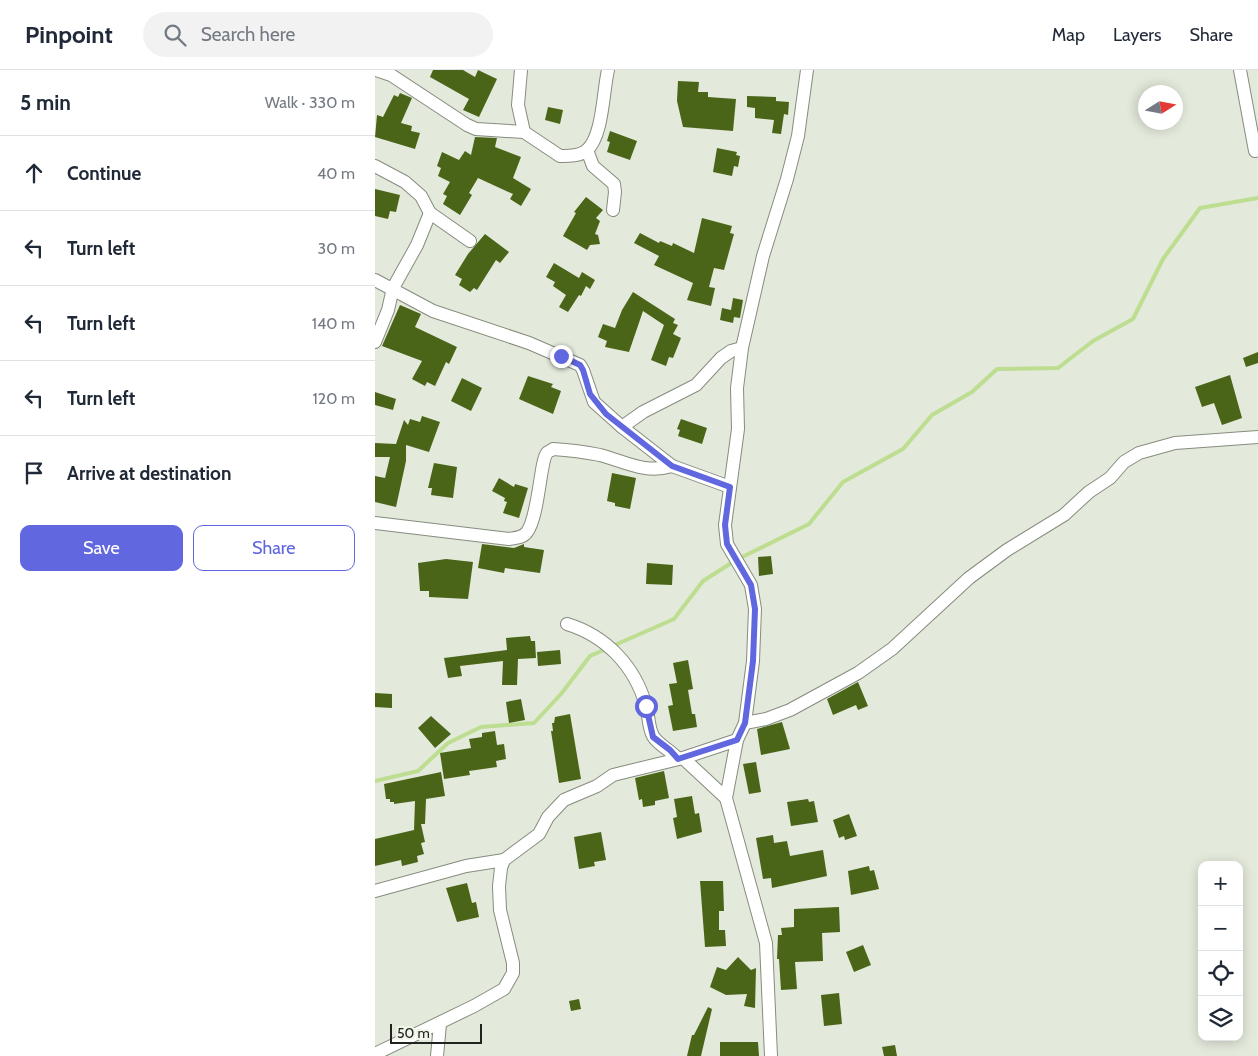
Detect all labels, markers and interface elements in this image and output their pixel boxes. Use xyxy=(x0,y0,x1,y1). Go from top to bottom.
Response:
search box xyxy=(143,12,493,57)
text: Pinpoint xyxy=(25,20,113,49)
icon: search xyxy=(161,21,189,49)
text: Search here xyxy=(201,23,295,46)
text: Map xyxy=(1052,24,1085,46)
text: Layers xyxy=(1113,24,1162,46)
text: Share xyxy=(1190,24,1233,46)
north arrow xyxy=(1138,85,1183,130)
text: 5 min xyxy=(20,90,71,115)
text: Walk · 330 m xyxy=(265,93,355,112)
icon: ahead xyxy=(20,159,48,187)
text: Continue xyxy=(67,162,141,185)
text: 40 m xyxy=(317,164,355,183)
icon: left xyxy=(20,234,48,262)
text: Turn left xyxy=(67,237,135,260)
text: 30 m xyxy=(318,239,355,258)
icon: left xyxy=(20,309,48,337)
text: Turn left xyxy=(67,312,135,335)
text: 140 m xyxy=(312,314,355,333)
route end xyxy=(550,345,573,368)
icon: left xyxy=(20,384,48,412)
text: Turn left xyxy=(67,387,135,410)
text: 120 m xyxy=(313,389,355,408)
icon: arrive xyxy=(20,459,48,487)
text: Arrive at destination xyxy=(67,462,231,485)
button: Save xyxy=(20,525,183,571)
button: Share xyxy=(193,525,355,571)
route start xyxy=(635,695,658,718)
map controls xyxy=(1198,861,1243,1041)
button: + xyxy=(1198,861,1243,906)
button: − xyxy=(1198,906,1243,951)
button: locate xyxy=(1198,951,1243,996)
button: layers xyxy=(1198,996,1243,1041)
scale bar xyxy=(390,1021,483,1044)
text: 50 m xyxy=(397,1024,430,1042)

